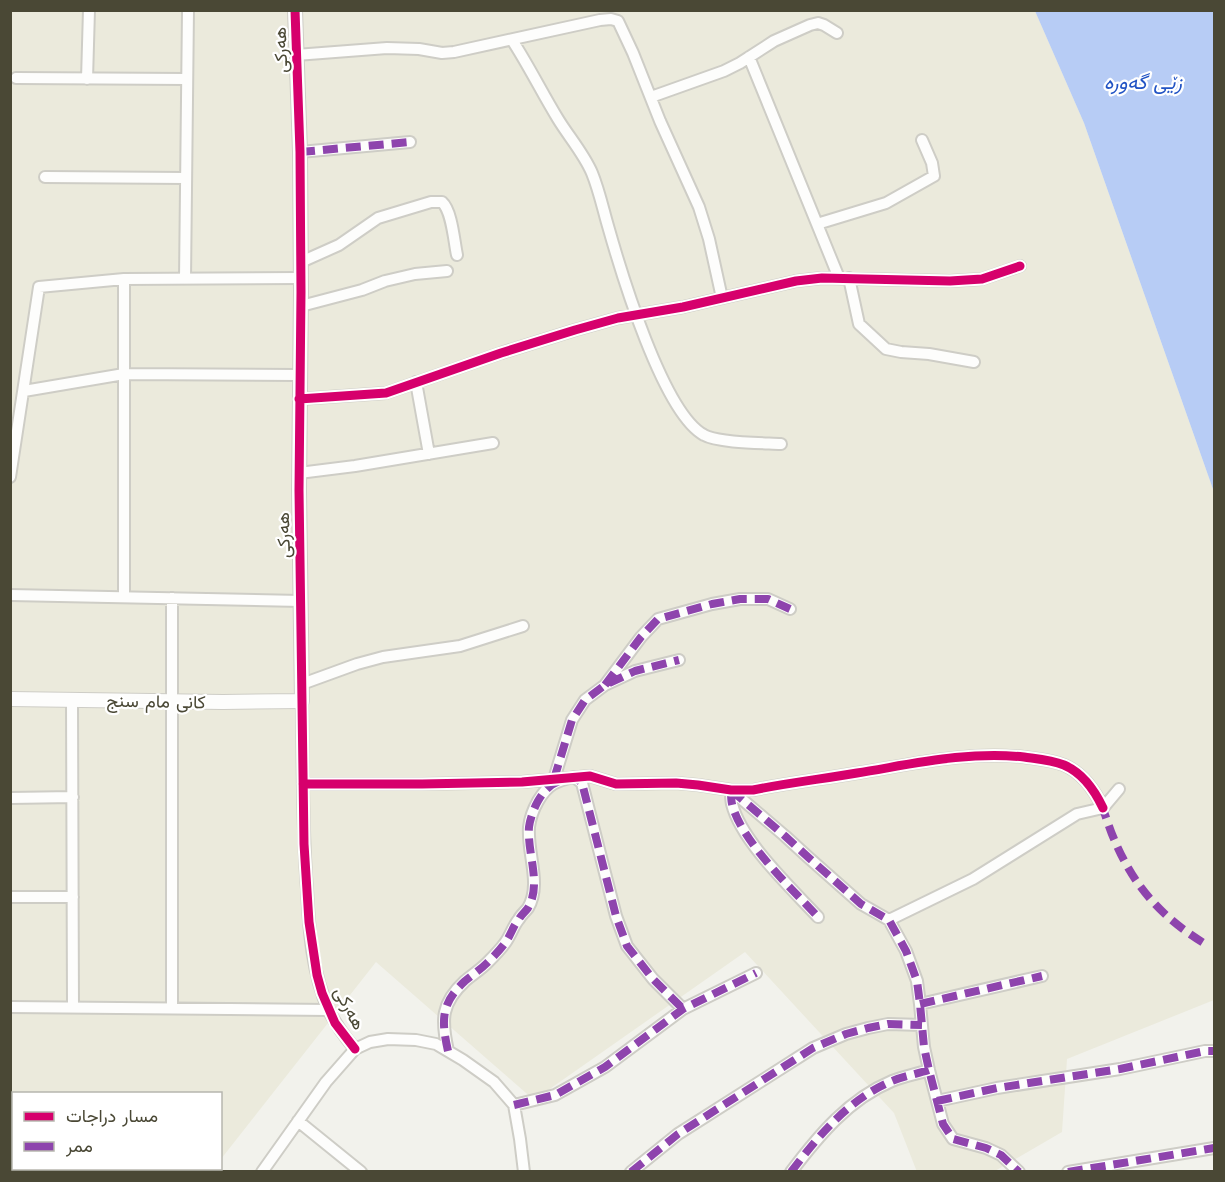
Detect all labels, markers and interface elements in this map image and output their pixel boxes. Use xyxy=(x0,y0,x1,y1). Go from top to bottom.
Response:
street label: هەرکی xyxy=(269,27,292,73)
water label: زێی گەورە xyxy=(1104,70,1183,95)
street label: هەرکی xyxy=(272,512,295,558)
street label: کانی مام سنج xyxy=(106,690,206,714)
street label: هەرکی xyxy=(329,983,370,1034)
legend xyxy=(12,1092,222,1170)
text: مسار دراجات xyxy=(66,1105,158,1127)
text: ممر xyxy=(65,1135,93,1157)

